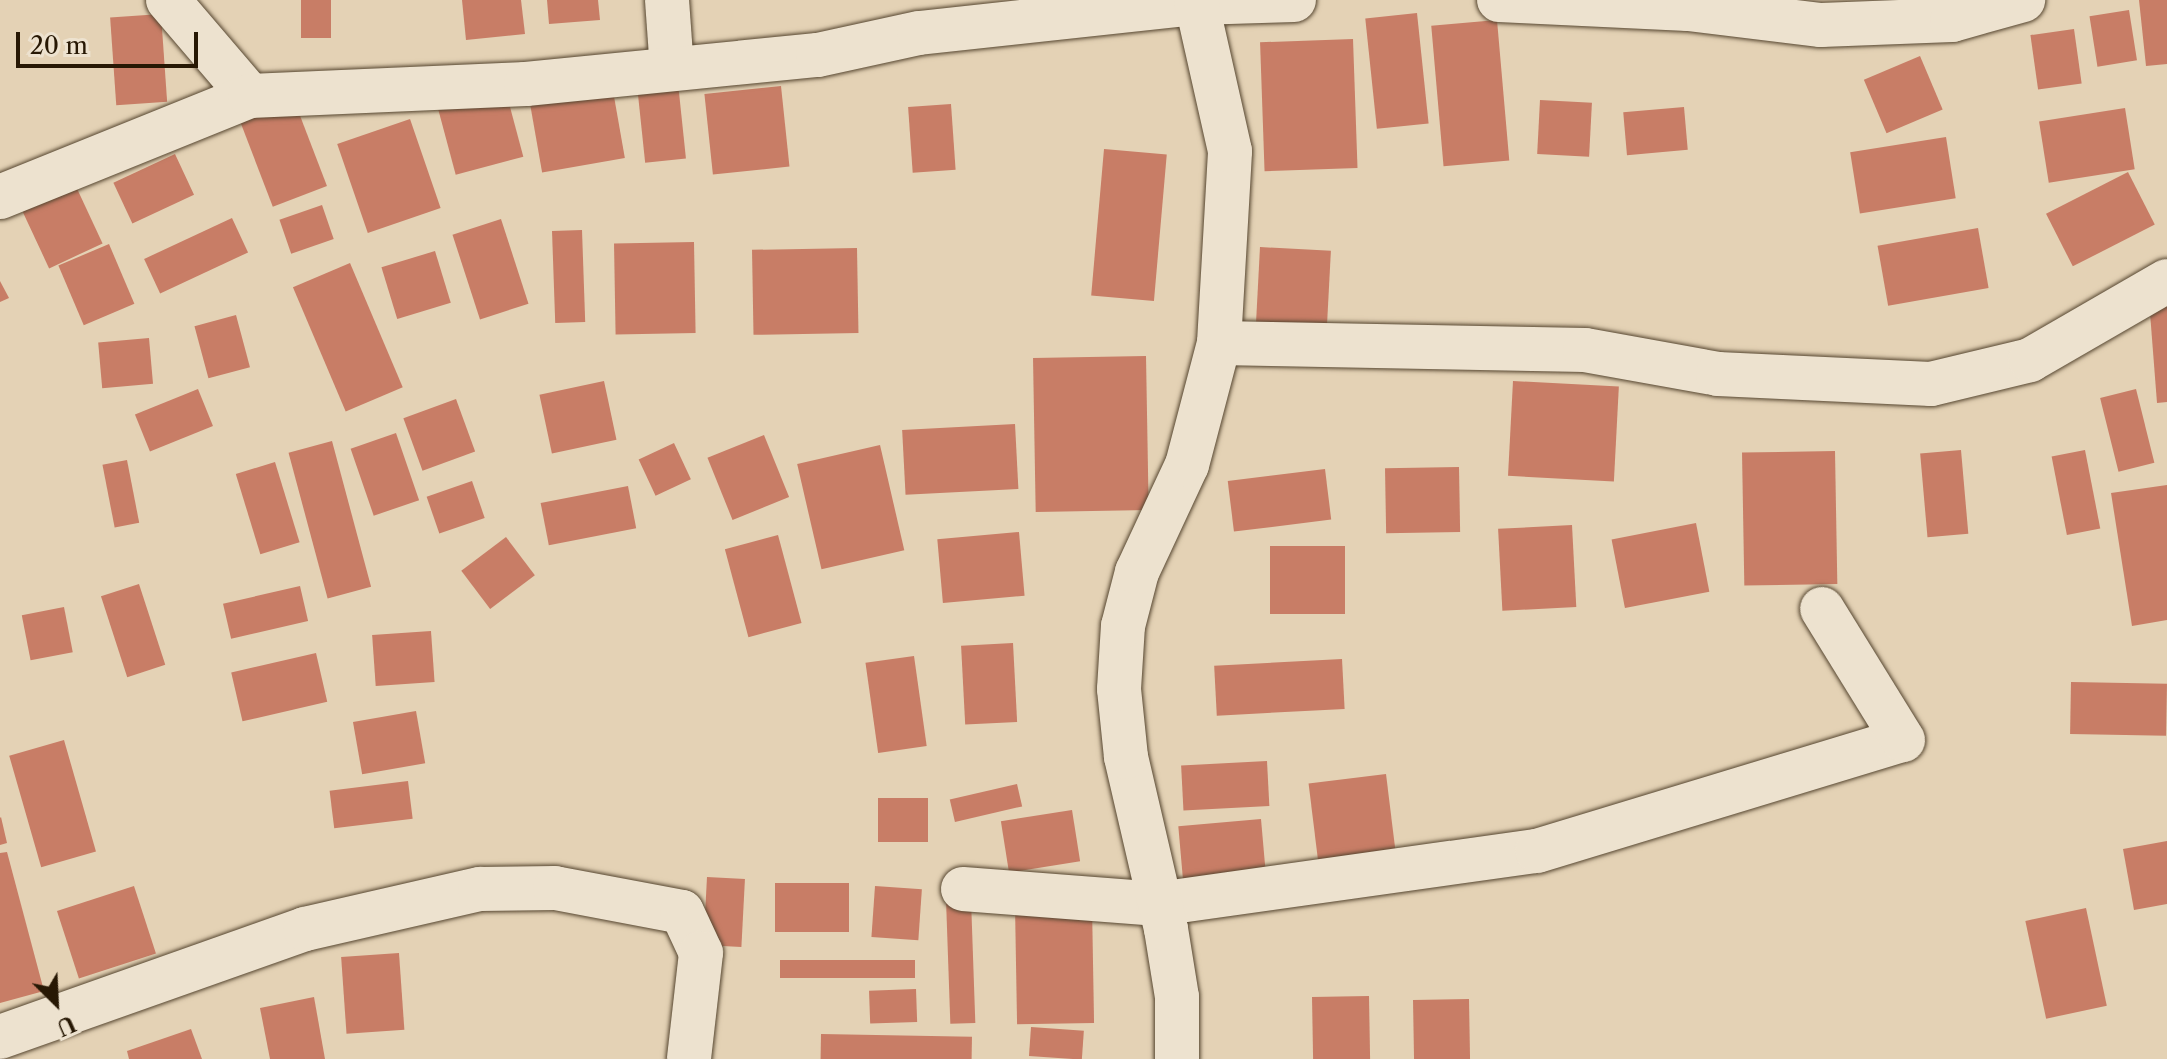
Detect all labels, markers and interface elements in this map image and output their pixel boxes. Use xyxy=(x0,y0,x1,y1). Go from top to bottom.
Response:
scale bar xyxy=(20,16,202,66)
text: 20 m xyxy=(30,31,88,60)
north arrow xyxy=(16,963,96,1043)
text: U xyxy=(52,1009,80,1041)

